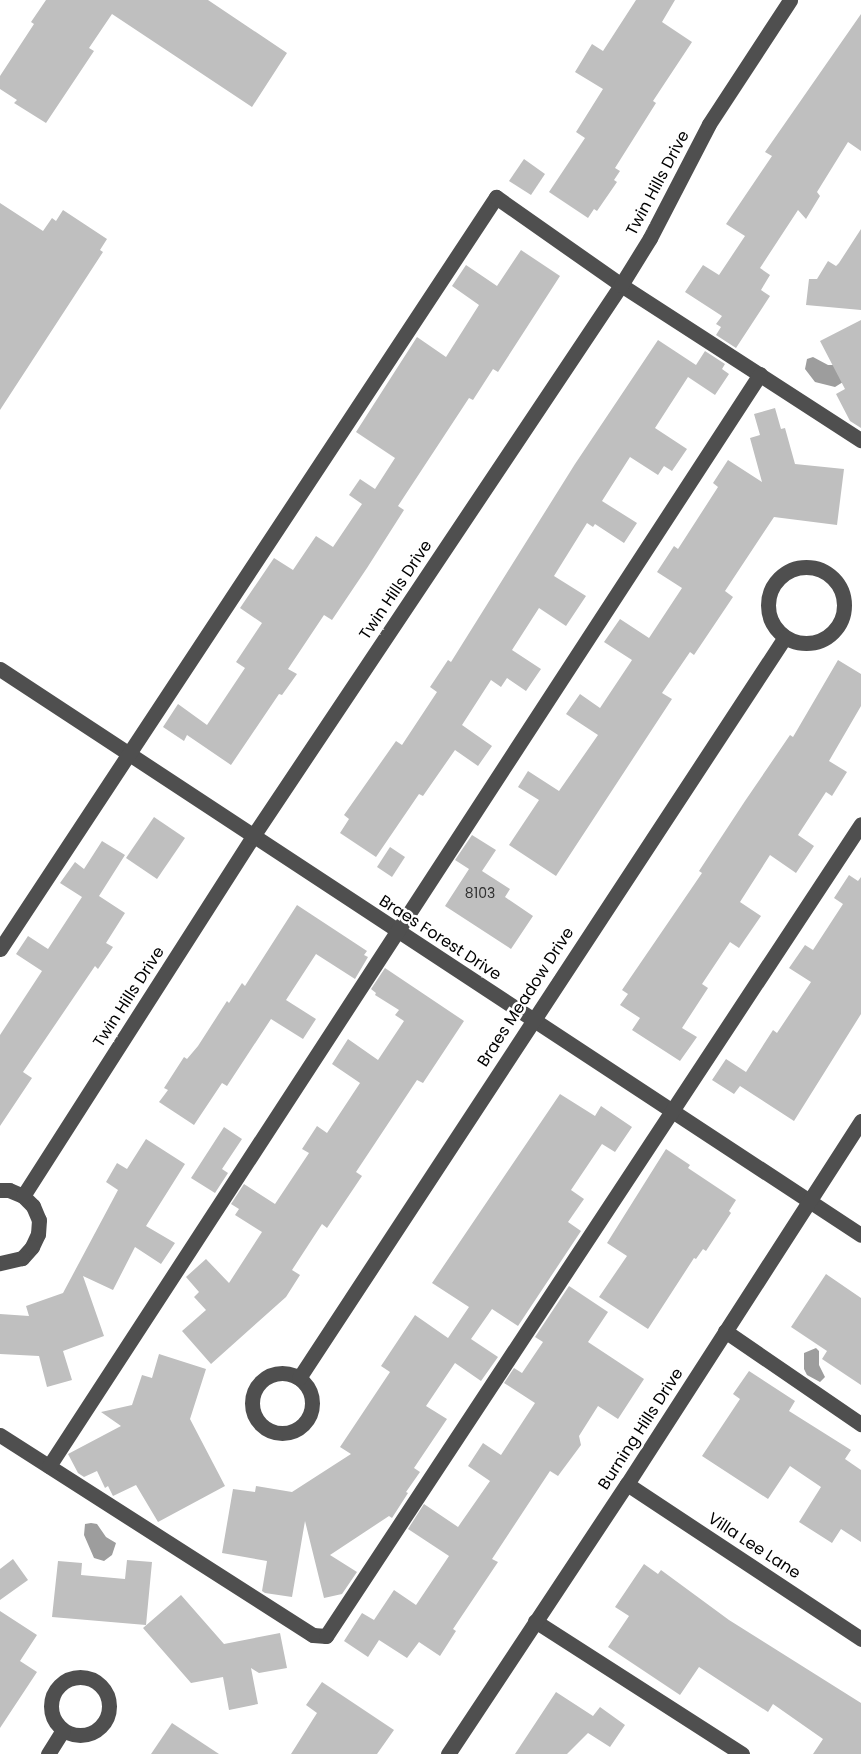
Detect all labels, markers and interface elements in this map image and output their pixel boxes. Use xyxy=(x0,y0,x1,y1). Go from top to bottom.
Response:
street label: Twin Hills Drive xyxy=(622,127,694,239)
street label: Twin Hills Drive xyxy=(356,537,436,643)
house number: 8103 xyxy=(465,885,495,901)
street label: Braes Forest Drive xyxy=(375,891,505,985)
street label: Braes Meadow Drive xyxy=(474,924,578,1070)
street label: Twin Hills Drive xyxy=(89,943,169,1051)
street label: Burning Hills Drive xyxy=(595,1365,687,1493)
street label: Villa Lee Lane xyxy=(704,1509,804,1583)

